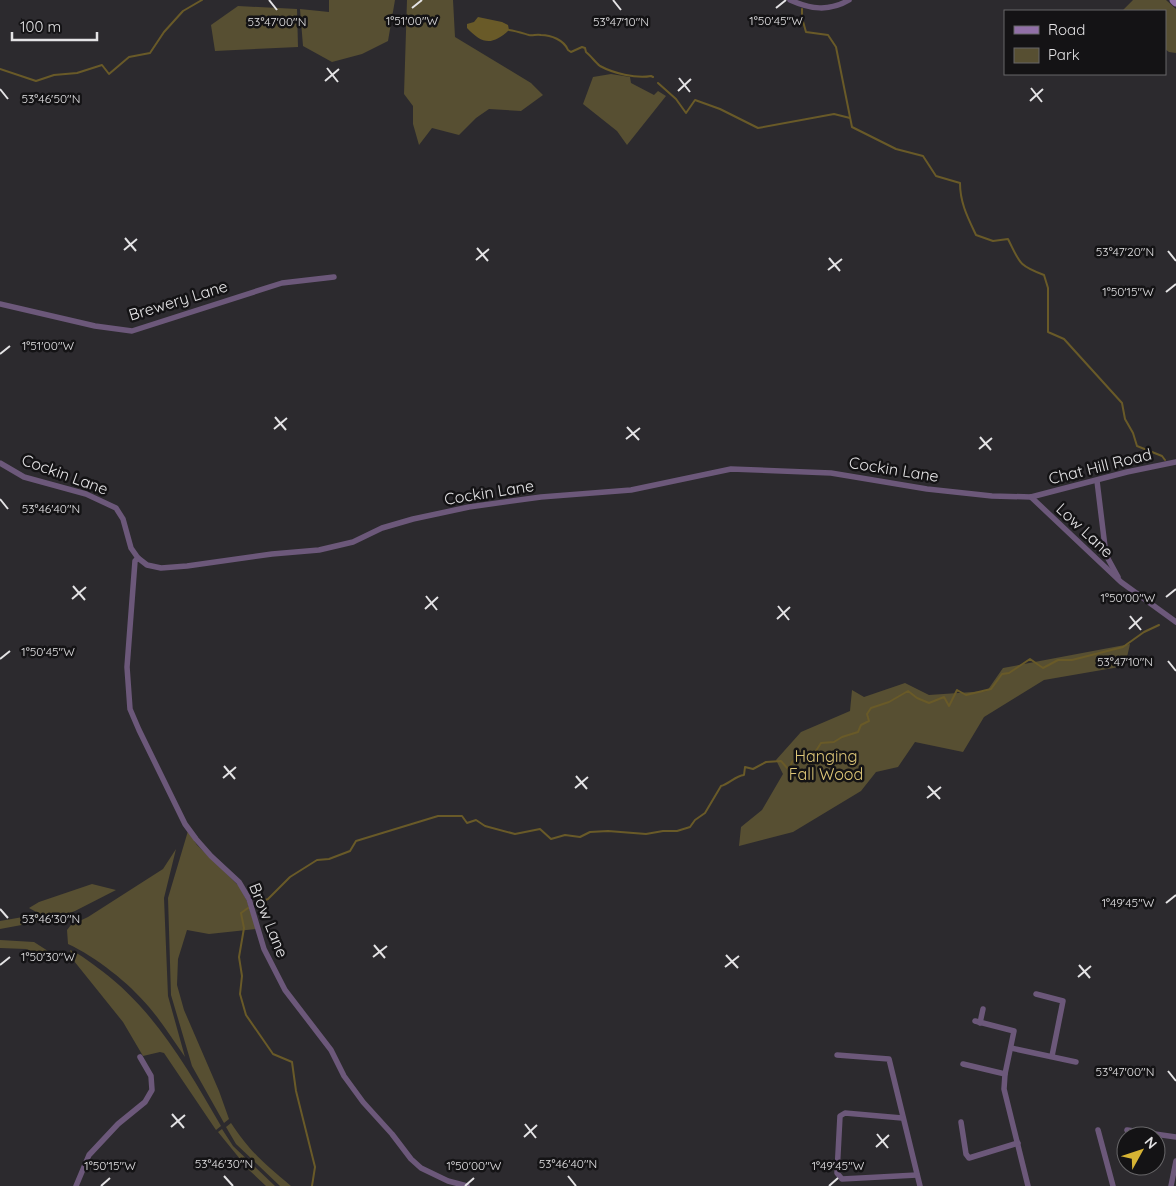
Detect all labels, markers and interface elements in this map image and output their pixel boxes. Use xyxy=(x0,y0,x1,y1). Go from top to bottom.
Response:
scale bar xyxy=(12,10,98,42)
legend xyxy=(1004,10,1166,75)
text: 1°51'00"W xyxy=(386,13,438,28)
text: 1°50'45"W xyxy=(749,13,803,28)
text: 53°47'00"N xyxy=(248,14,306,29)
text: 53°47'10"N xyxy=(593,14,649,29)
text: 100 m xyxy=(20,17,61,36)
text: Road xyxy=(1048,20,1085,39)
text: Park xyxy=(1048,45,1080,64)
text: 53°46'50"N xyxy=(22,91,80,106)
text: 53°47'20"N xyxy=(1096,244,1154,259)
street label: Brewery Lane xyxy=(126,275,230,325)
text: 1°50'15"W xyxy=(1102,284,1154,299)
text: 1°51'00"W xyxy=(22,338,74,353)
street label: Chat Hill Road xyxy=(1046,444,1154,488)
street label: Cockin Lane xyxy=(19,449,111,499)
street label: Cockin Lane xyxy=(848,452,940,486)
street label: Cockin Lane xyxy=(443,475,535,509)
street label: Low Lane xyxy=(1052,498,1118,562)
text: 53°46'40"N xyxy=(22,501,80,516)
text: 1°50'00"W xyxy=(1101,590,1156,605)
text: 1°50'45"W xyxy=(21,644,75,659)
text: 53°47'10"N xyxy=(1097,654,1153,669)
park label: Hanging Fall Wood xyxy=(789,746,863,784)
street label: Brow Lane xyxy=(245,880,293,960)
text: 1°49'45"W xyxy=(1102,895,1155,910)
text: 53°46'30"N xyxy=(22,911,80,926)
text: 1°50'30"W xyxy=(21,949,75,964)
text: 53°47'00"N xyxy=(1096,1064,1154,1079)
north arrow xyxy=(1116,1126,1166,1176)
text: N xyxy=(1141,1133,1161,1152)
text: 53°46'30"N xyxy=(195,1156,253,1171)
text: 53°46'40"N xyxy=(539,1156,597,1171)
text: 1°50'15"W xyxy=(84,1158,136,1173)
text: 1°50'00"W xyxy=(447,1158,502,1173)
text: 1°49'45"W xyxy=(812,1158,865,1173)

